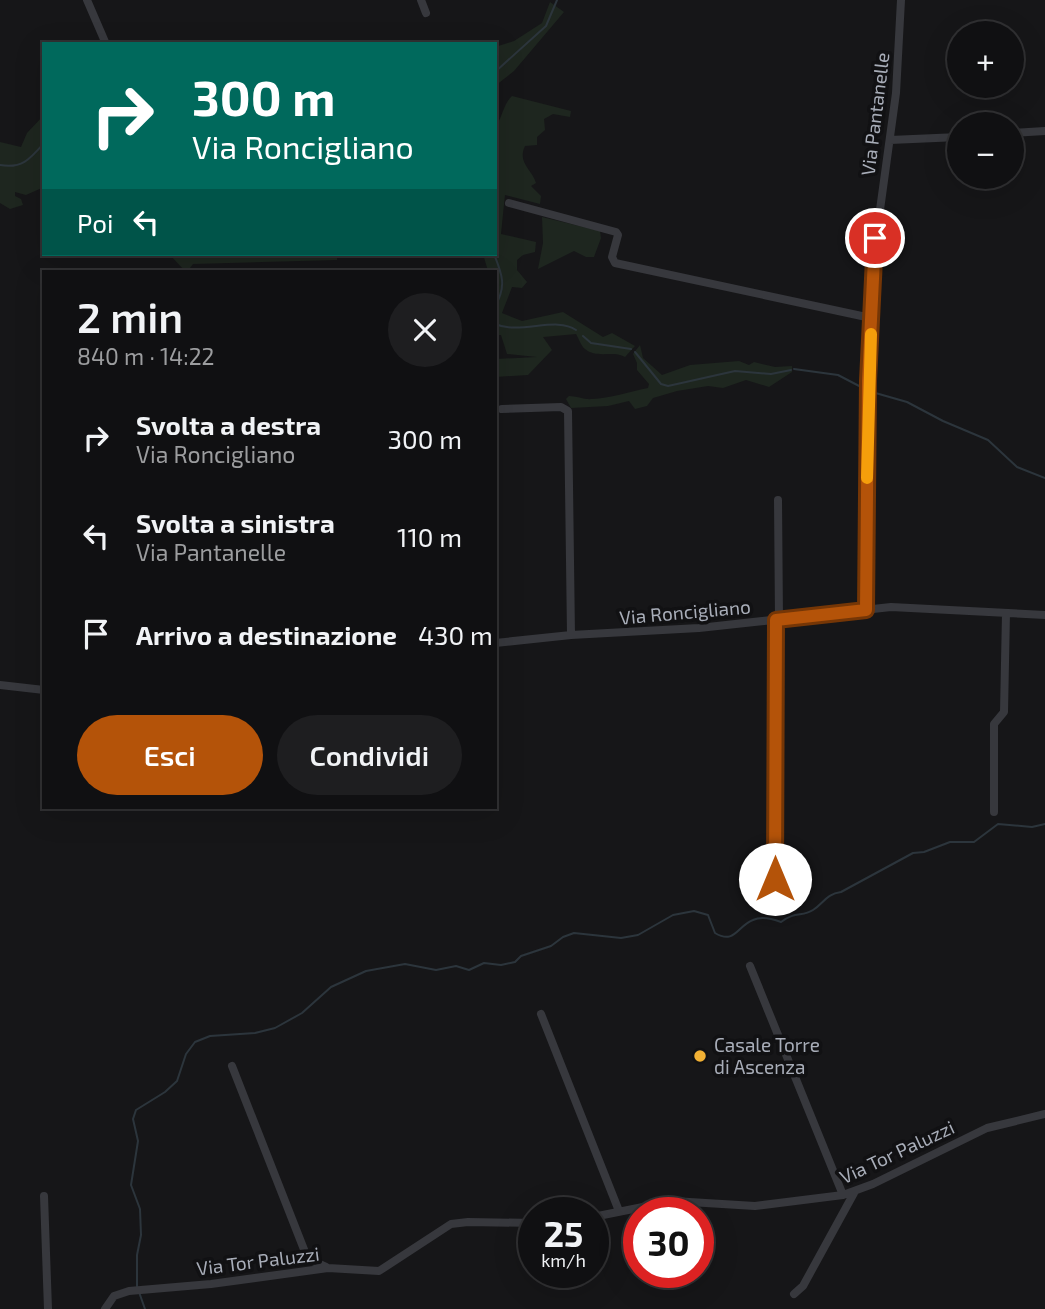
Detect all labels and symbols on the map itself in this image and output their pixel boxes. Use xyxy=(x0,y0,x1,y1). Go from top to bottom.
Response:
street label: Via Pantanelle xyxy=(856,51,893,177)
pin xyxy=(845,208,905,268)
street label: Via Roncigliano xyxy=(618,594,752,629)
position arrow xyxy=(738,842,812,916)
place label: Casale Torre di Ascenza xyxy=(714,1033,820,1078)
marker: Casale Torre di Ascenza xyxy=(692,1048,708,1064)
street label: Via Tor Paluzzi xyxy=(836,1115,958,1188)
speed limit sign: 30 xyxy=(623,1197,714,1288)
street label: Via Tor Paluzzi xyxy=(195,1242,321,1279)

